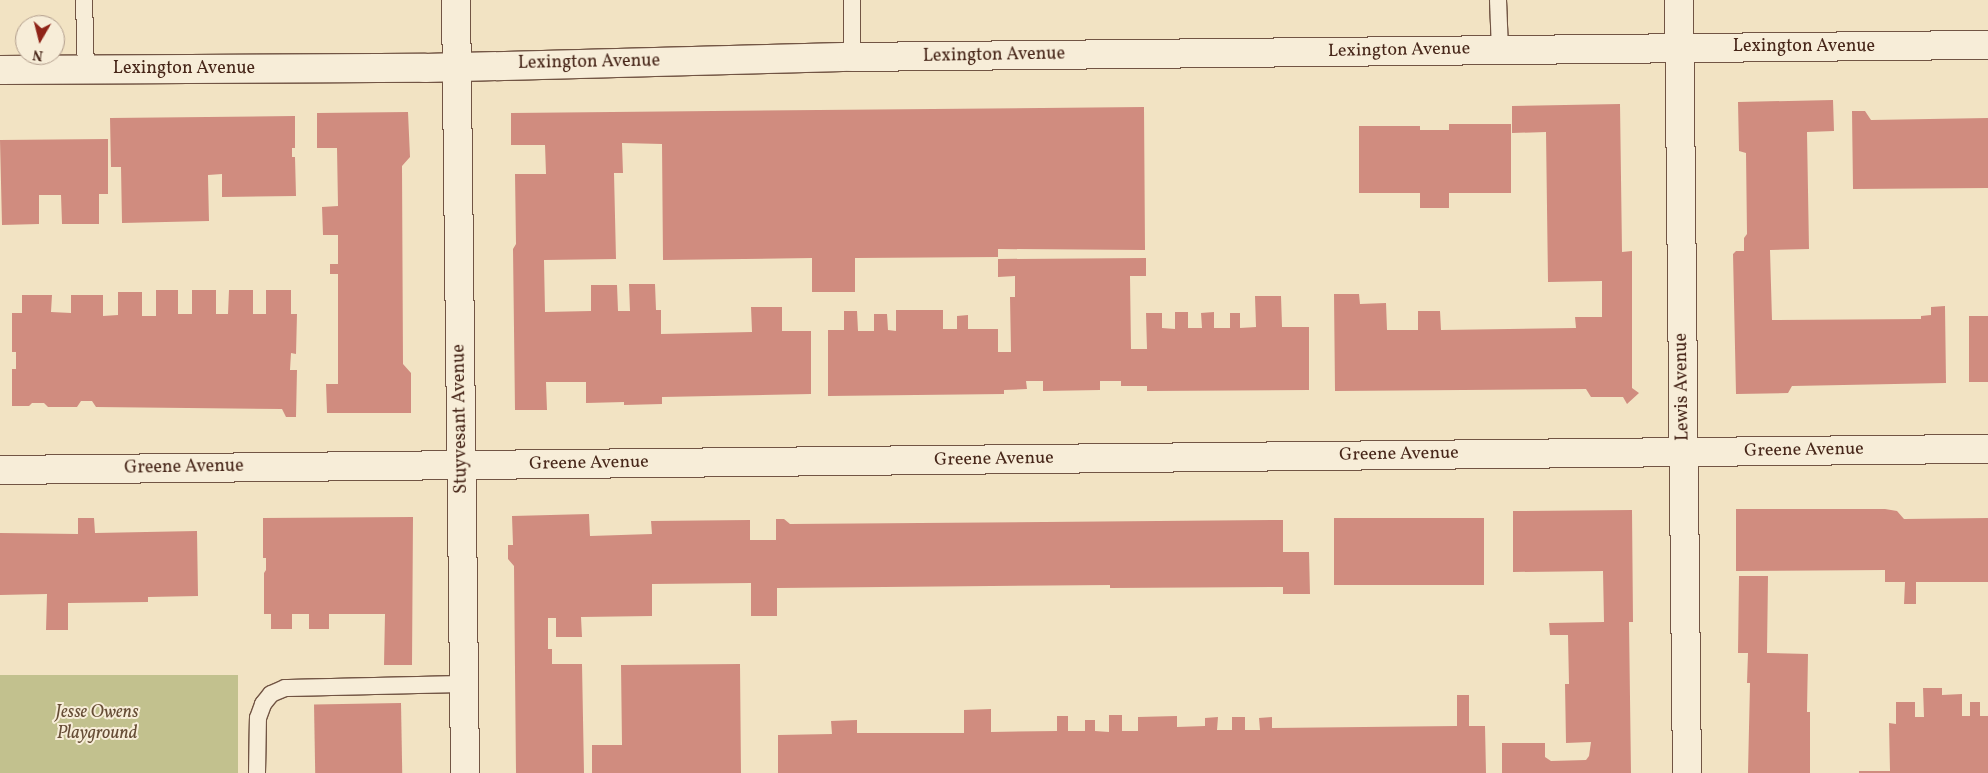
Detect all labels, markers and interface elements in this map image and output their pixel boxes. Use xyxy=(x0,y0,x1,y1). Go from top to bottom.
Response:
north arrow xyxy=(15,15,65,65)
street label: Lexington Avenue xyxy=(1733,36,1875,58)
street label: Lexington Avenue xyxy=(1328,39,1470,63)
text: N xyxy=(32,44,44,64)
street label: Lexington Avenue xyxy=(923,44,1065,68)
street label: Lexington Avenue xyxy=(518,51,660,75)
street label: Lexington Avenue xyxy=(113,58,255,80)
street label: Lewis Avenue xyxy=(1671,333,1695,441)
street label: Stuyvesant Avenue xyxy=(449,344,473,494)
street label: Greene Avenue xyxy=(1744,439,1864,463)
street label: Greene Avenue xyxy=(1339,443,1459,467)
street label: Greene Avenue xyxy=(934,448,1054,472)
street label: Greene Avenue xyxy=(529,452,649,476)
street label: Greene Avenue xyxy=(124,456,244,480)
park label: Jesse Owens Playground xyxy=(55,703,139,746)

